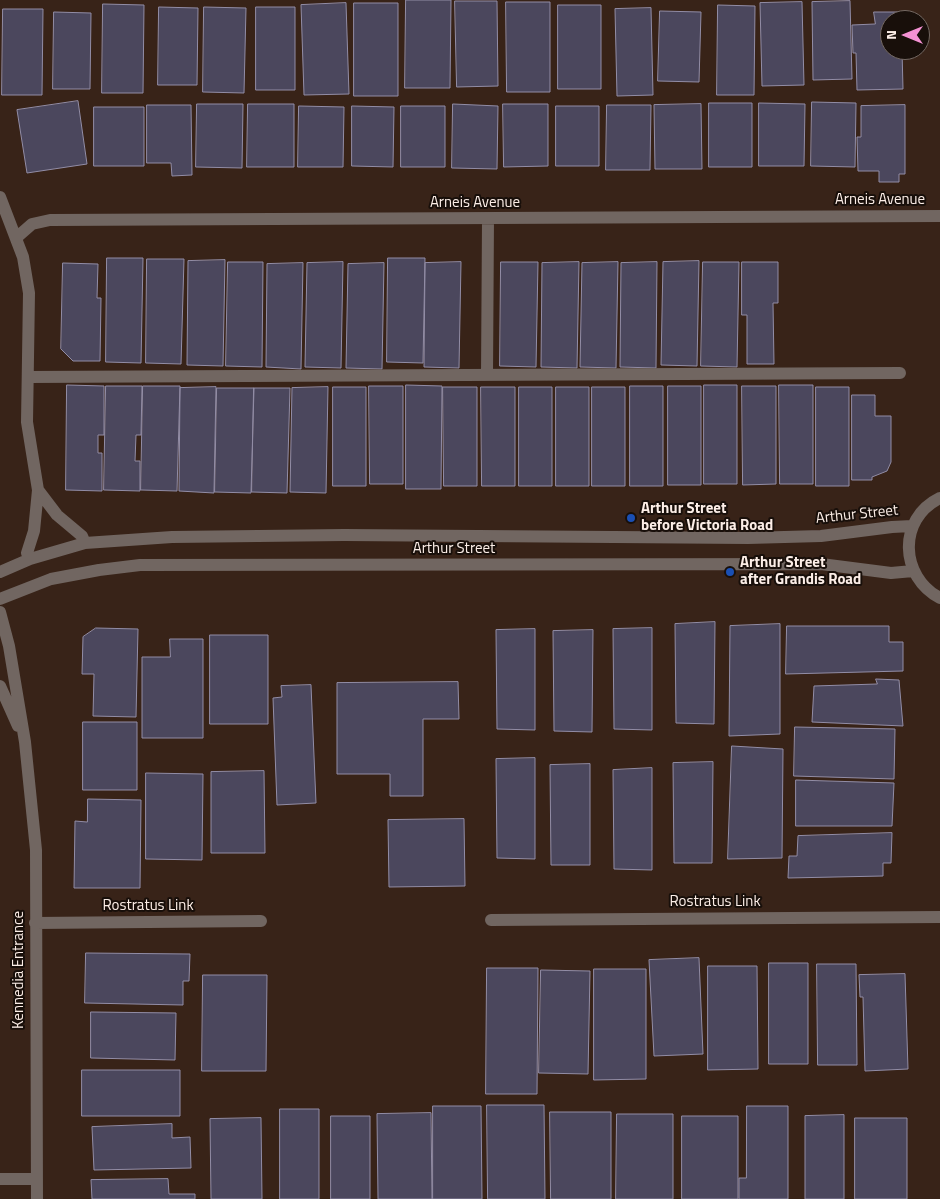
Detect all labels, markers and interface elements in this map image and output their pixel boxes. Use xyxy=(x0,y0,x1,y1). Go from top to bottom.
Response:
north arrow xyxy=(880,10,930,60)
text: N xyxy=(880,30,901,40)
street label: Arneis Avenue xyxy=(835,191,925,209)
street label: Arneis Avenue xyxy=(430,194,520,212)
place label: Arthur Street before Victoria Road xyxy=(641,500,773,535)
street label: Arthur Street xyxy=(815,502,899,528)
marker: Arthur Street before Victoria Road xyxy=(625,512,637,524)
street label: Arthur Street xyxy=(413,540,495,558)
place label: Arthur Street after Grandis Road xyxy=(740,554,861,589)
marker: Arthur Street after Grandis Road xyxy=(724,566,736,578)
street label: Rostratus Link xyxy=(669,893,761,911)
street label: Rostratus Link xyxy=(102,897,194,915)
street label: Kennedia Entrance xyxy=(10,911,28,1029)

